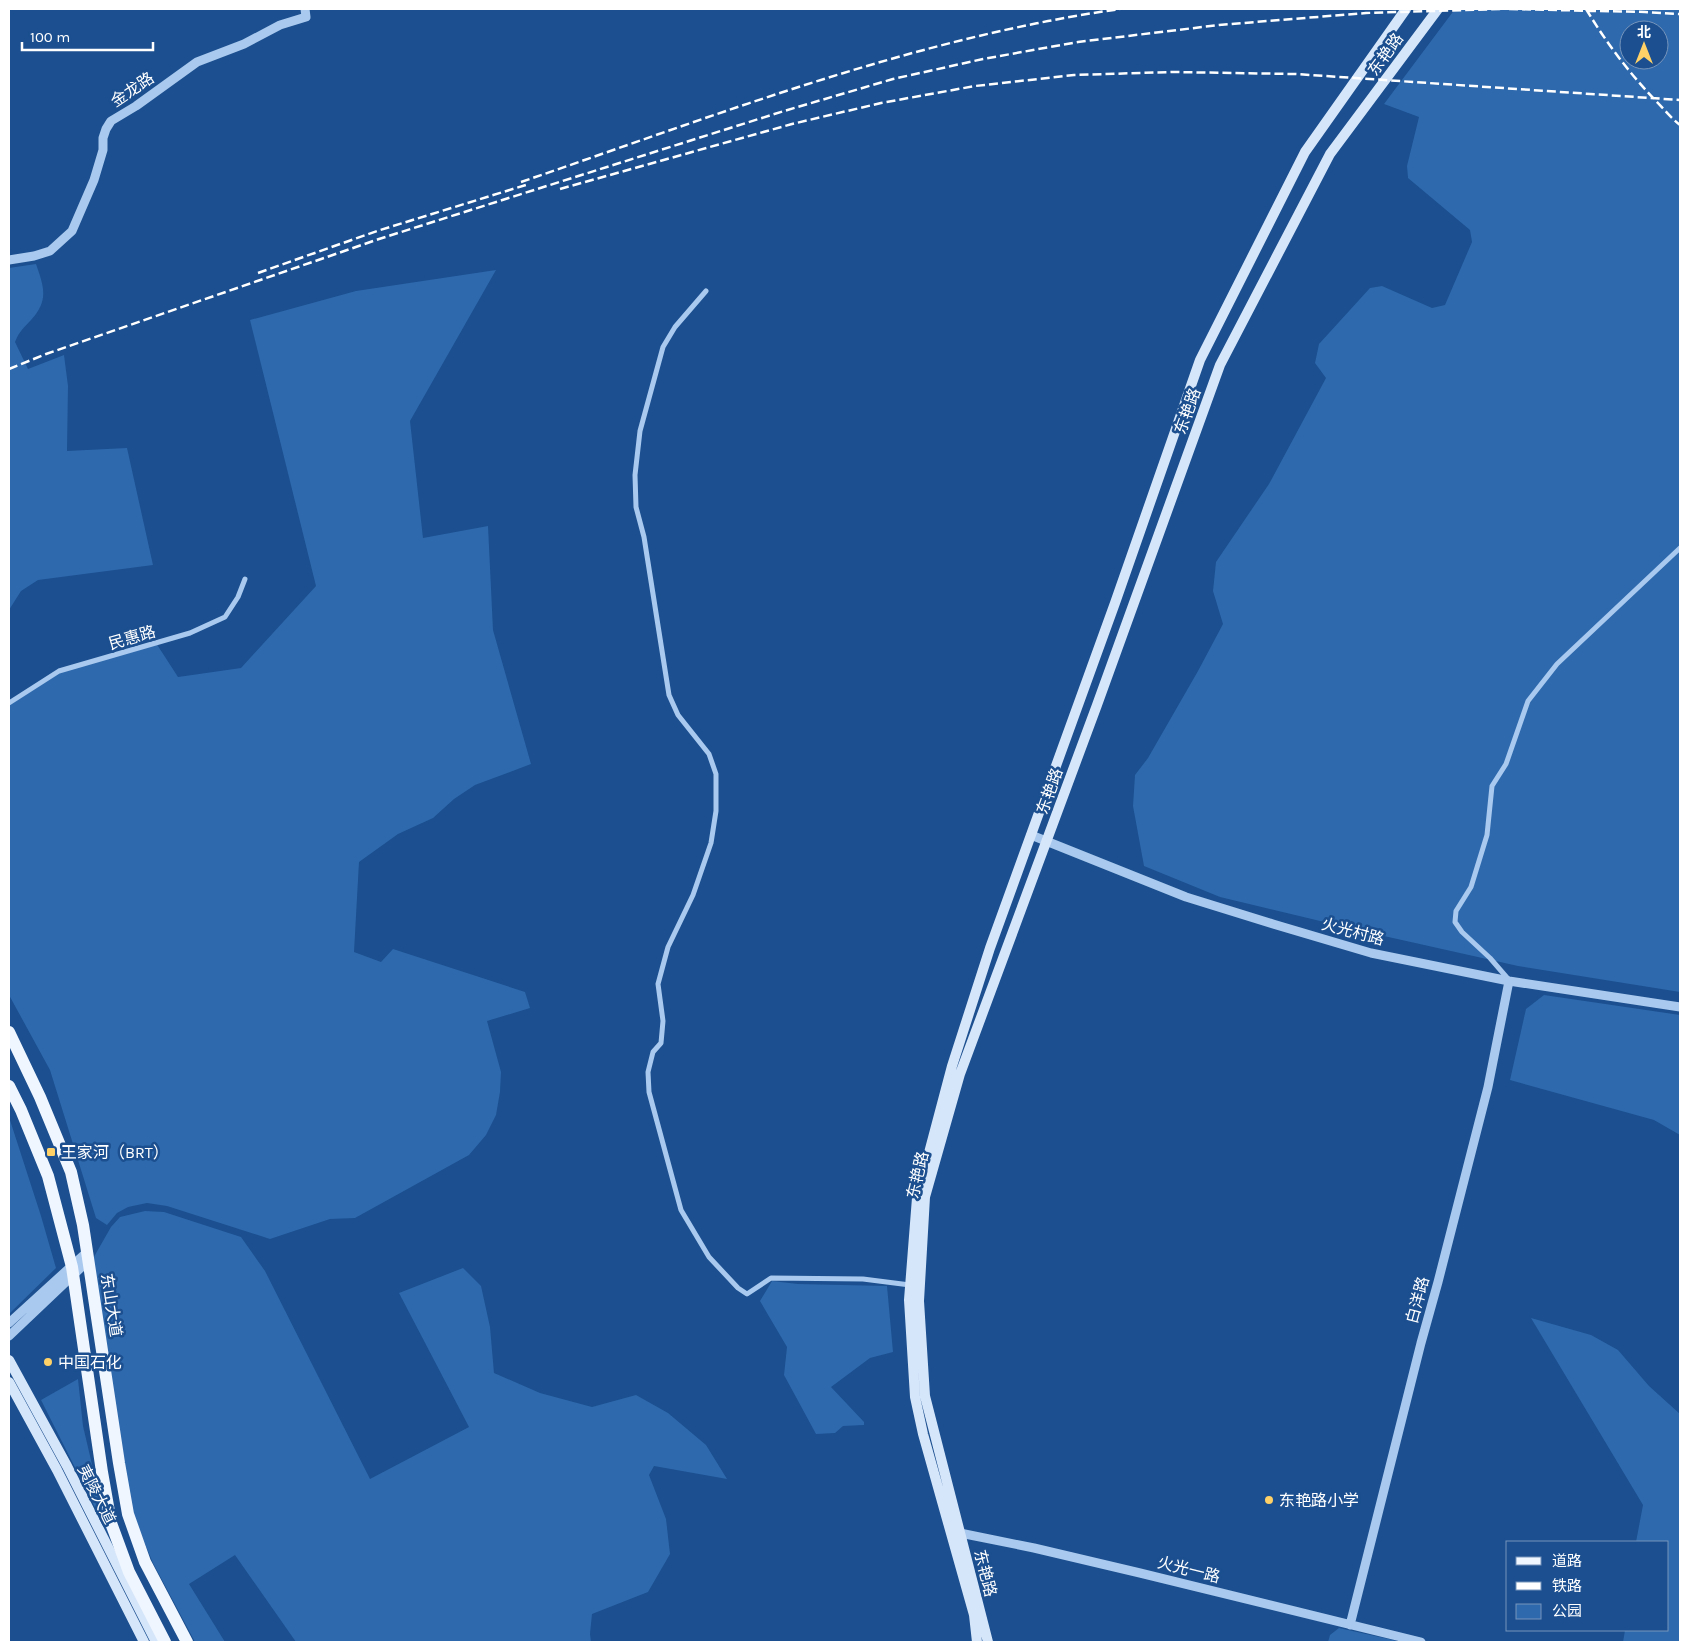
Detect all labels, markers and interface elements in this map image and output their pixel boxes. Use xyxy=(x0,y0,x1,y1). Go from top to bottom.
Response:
scale bar xyxy=(22,20,154,52)
north arrow xyxy=(1619,20,1669,70)
text: 北 xyxy=(1637,24,1651,41)
text: 100 m xyxy=(30,28,70,46)
street label: 东艳路 xyxy=(1364,29,1407,79)
street label: 金龙路 xyxy=(107,68,157,111)
street label: 东艳路 xyxy=(1170,385,1205,437)
street label: 民惠路 xyxy=(106,622,158,653)
street label: 东艳路 xyxy=(1032,765,1067,817)
street label: 火光村路 xyxy=(1319,914,1386,949)
place label: 王家河（BRT） xyxy=(61,1143,169,1162)
marker: 王家河（BRT） xyxy=(45,1146,57,1158)
street label: 东艳路 xyxy=(903,1150,932,1201)
street label: 东山大道 xyxy=(97,1272,126,1338)
street label: 白洋路 xyxy=(1402,1274,1433,1326)
place label: 中国石化 xyxy=(58,1353,122,1372)
marker: 中国石化 xyxy=(42,1356,54,1368)
street label: 夷陵大道 xyxy=(74,1461,120,1527)
place label: 东艳路小学 xyxy=(1279,1491,1359,1510)
marker: 东艳路小学 xyxy=(1263,1494,1275,1506)
legend xyxy=(1506,1541,1669,1631)
street label: 东艳路 xyxy=(970,1548,1001,1599)
text: 道路 xyxy=(1552,1552,1582,1570)
street label: 火光一路 xyxy=(1156,1553,1222,1586)
text: 铁路 xyxy=(1552,1577,1582,1595)
text: 公园 xyxy=(1552,1602,1582,1620)

